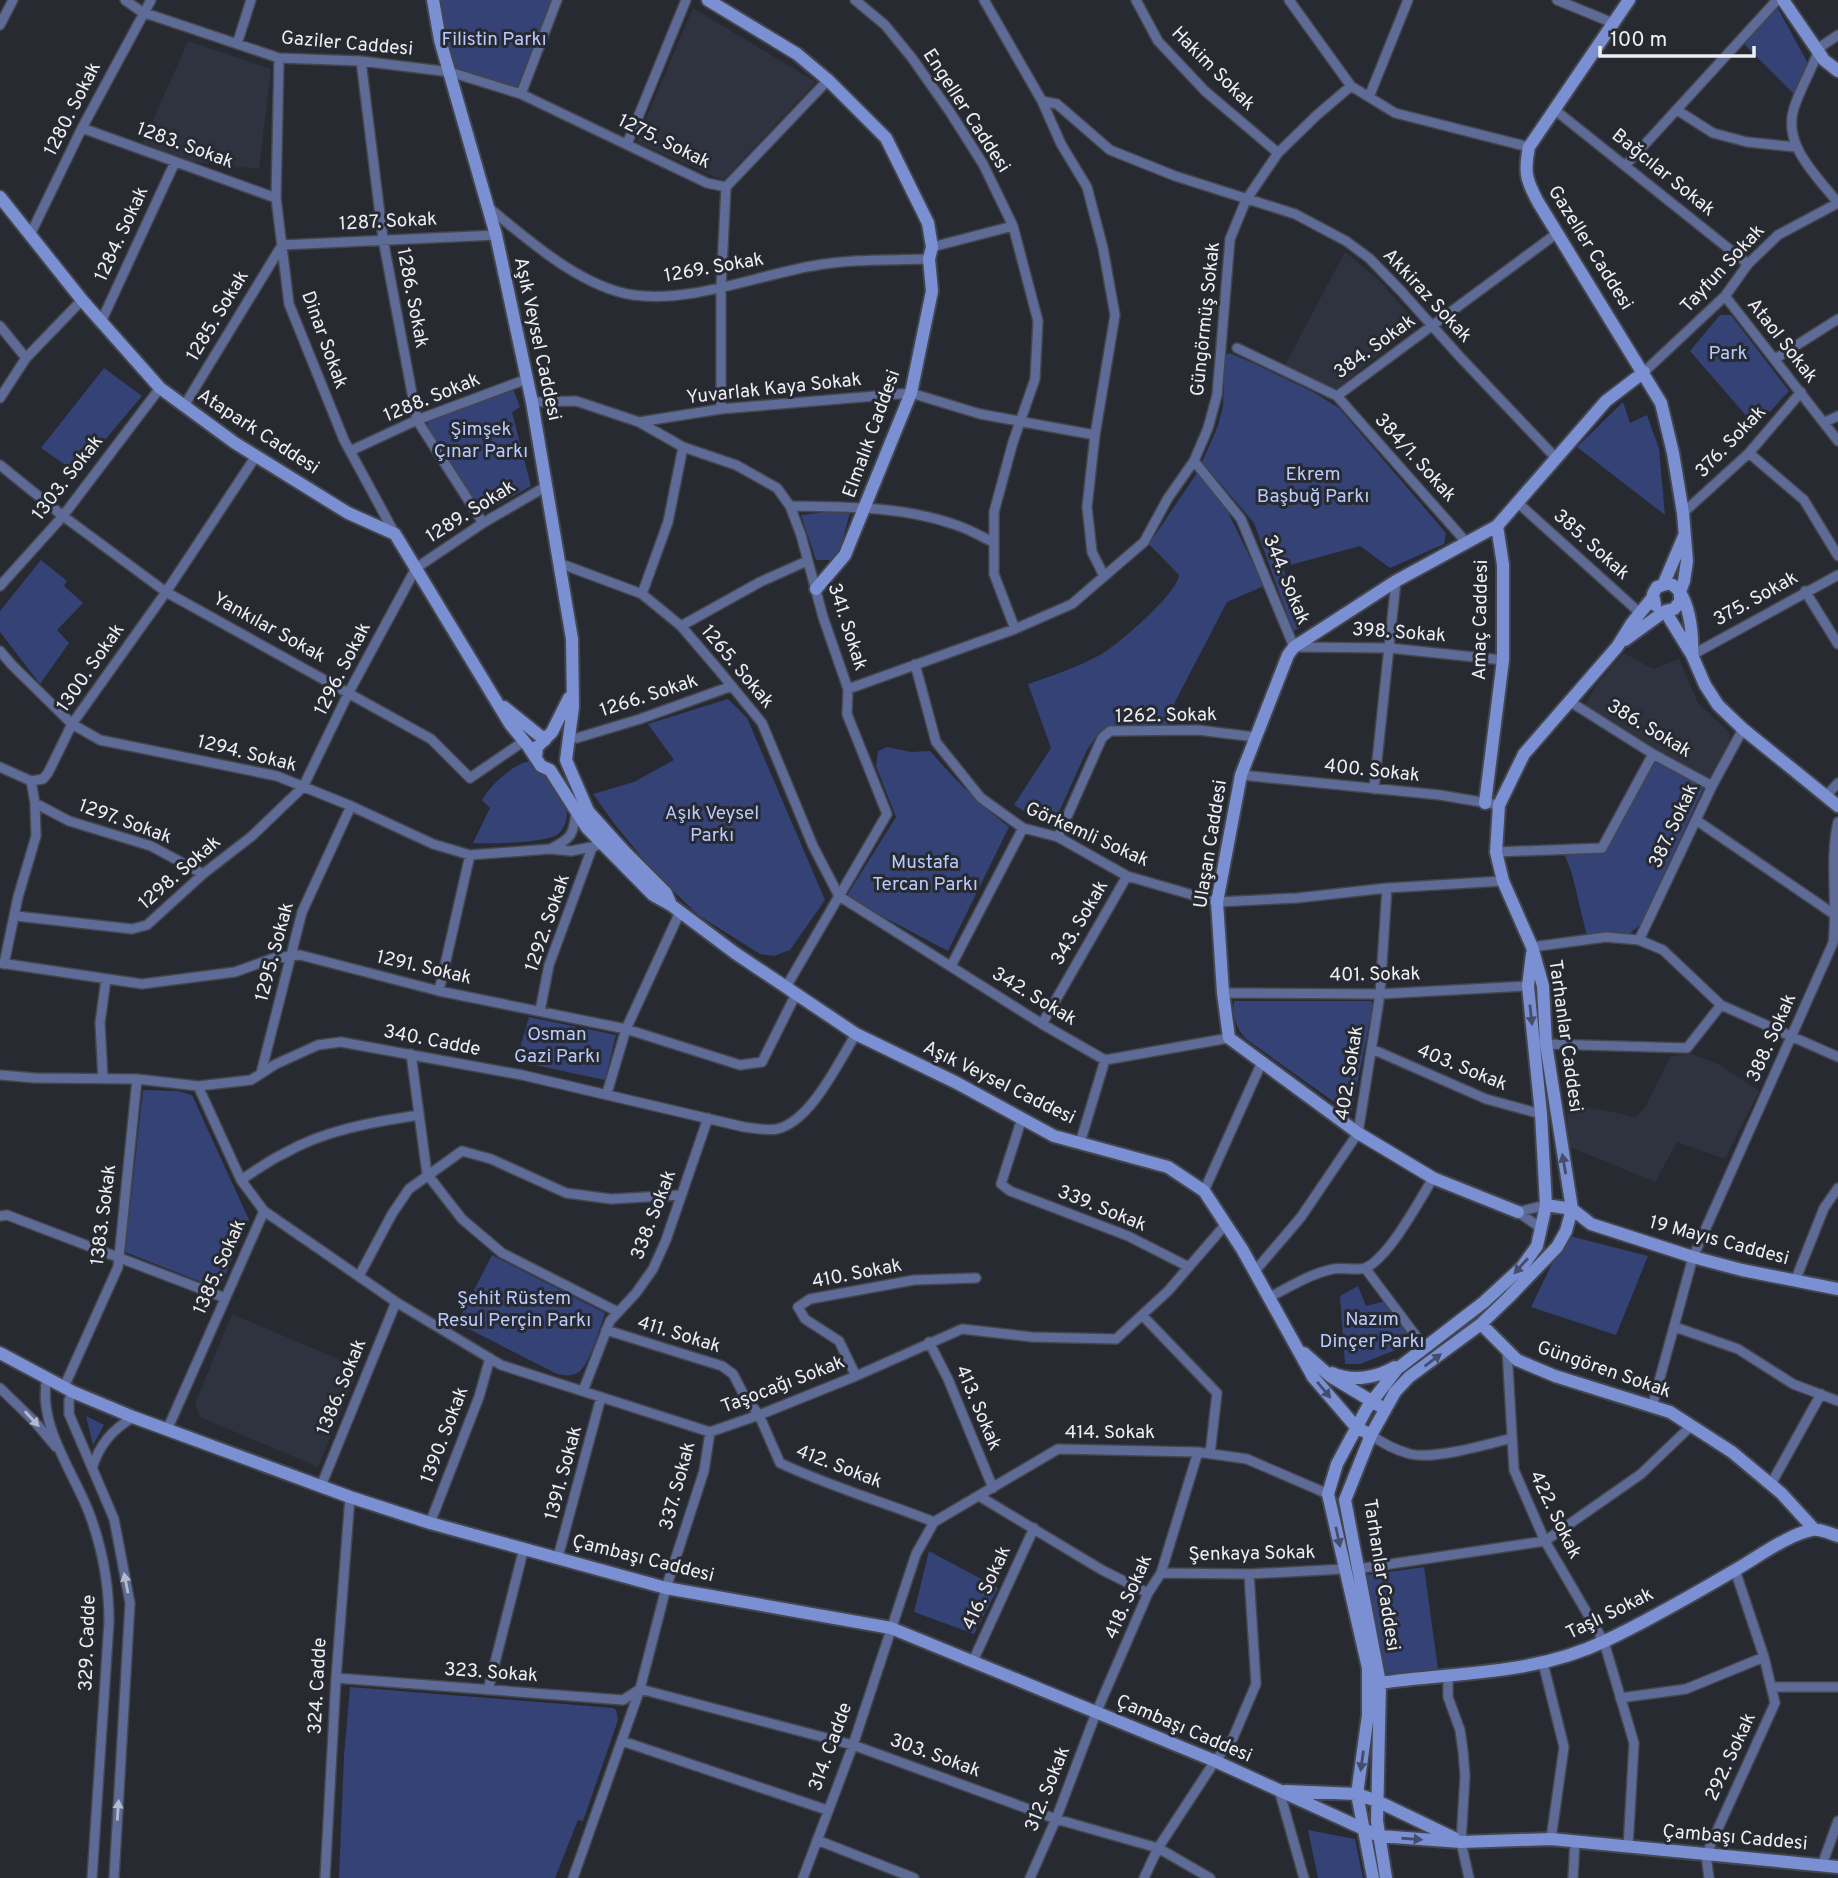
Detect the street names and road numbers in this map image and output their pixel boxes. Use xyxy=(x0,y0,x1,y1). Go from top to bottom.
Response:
street label: Hakim Sokak xyxy=(1166,22,1260,116)
street label: Gaziler Caddesi xyxy=(280,26,414,62)
street label: Engeller Caddesi xyxy=(917,44,1015,178)
street label: 1280. Sokak xyxy=(39,58,107,160)
street label: 1275. Sokak xyxy=(614,109,714,175)
street label: 1283. Sokak xyxy=(133,117,237,175)
street label: Bağcılar Sokak xyxy=(1606,124,1720,222)
street label: Gazeller Caddesi xyxy=(1542,181,1638,315)
street label: 1284. Sokak xyxy=(90,183,154,285)
street label: 1287. Sokak xyxy=(338,207,438,237)
street label: Tayfun Sokak xyxy=(1676,219,1770,319)
street label: Güngörmüş Sokak xyxy=(1186,241,1226,397)
street label: Akkiraz Sokak xyxy=(1377,244,1477,348)
street label: 1286. Sokak xyxy=(391,246,433,350)
street label: 1269. Sokak xyxy=(662,247,766,289)
street label: Aşık Veysel Caddesi xyxy=(508,255,566,423)
street label: 1285. Sokak xyxy=(181,266,255,366)
street label: Dinar Sokak xyxy=(295,288,353,392)
street label: Ataol Sokak xyxy=(1741,294,1823,388)
street label: 384. Sokak xyxy=(1330,309,1420,385)
street label: Elmalık Caddesi xyxy=(838,367,906,501)
street label: 1288. Sokak xyxy=(380,368,484,428)
street label: Yuvarlak Kaya Sokak xyxy=(685,368,863,410)
street label: Atapark Caddesi xyxy=(192,384,324,480)
street label: 376. Sokak xyxy=(1691,401,1771,483)
street label: 384/1. Sokak xyxy=(1369,409,1461,507)
street label: 1303. Sokak xyxy=(27,430,109,526)
street label: 1289. Sokak xyxy=(422,475,520,549)
street label: 385. Sokak xyxy=(1548,504,1634,586)
street label: 344. Sokak xyxy=(1257,531,1315,629)
street label: Amaç Caddesi xyxy=(1468,559,1494,681)
street label: 375. Sokak xyxy=(1709,566,1803,632)
street label: 341. Sokak xyxy=(822,580,872,674)
street label: Yankılar Sokak xyxy=(208,587,330,669)
street label: 1296. Sokak xyxy=(309,618,377,720)
street label: 398. Sokak xyxy=(1351,618,1447,648)
street label: 1300. Sokak xyxy=(52,619,130,717)
street label: 1265. Sokak xyxy=(695,620,779,714)
street label: 1266. Sokak xyxy=(597,669,701,723)
street label: 386. Sokak xyxy=(1602,694,1696,764)
street label: 1262. Sokak xyxy=(1115,703,1217,729)
street label: 1294. Sokak xyxy=(195,730,299,778)
street label: 400. Sokak xyxy=(1323,754,1421,788)
street label: Ulaşan Caddesi xyxy=(1189,778,1233,910)
street label: 387. Sokak xyxy=(1644,780,1704,872)
street label: 1297. Sokak xyxy=(75,794,175,850)
street label: Görkemli Sokak xyxy=(1021,797,1153,873)
street label: 1298. Sokak xyxy=(134,831,226,915)
street label: 1292. Sokak xyxy=(520,871,576,975)
street label: 343. Sokak xyxy=(1046,876,1114,970)
street label: 1295. Sokak xyxy=(250,900,300,1004)
street label: 1291. Sokak xyxy=(374,945,474,991)
street label: Tarhanlar Caddesi xyxy=(1542,958,1588,1114)
street label: 342. Sokak xyxy=(987,962,1081,1032)
street label: 401. Sokak xyxy=(1329,962,1421,988)
street label: 388. Sokak xyxy=(1742,990,1802,1086)
street label: 340. Cadde xyxy=(381,1020,483,1062)
street label: 402. Sokak xyxy=(1331,1024,1369,1122)
street label: Aşık Veysel Caddesi xyxy=(919,1036,1079,1130)
street label: 403. Sokak xyxy=(1413,1039,1511,1097)
street label: 1383. Sokak xyxy=(86,1163,122,1267)
street label: 338. Sokak xyxy=(626,1167,682,1263)
street label: 339. Sokak xyxy=(1054,1180,1150,1238)
street label: 19 Mayıs Caddesi xyxy=(1646,1211,1792,1271)
street label: 1385. Sokak xyxy=(188,1216,252,1318)
street label: 410. Sokak xyxy=(810,1254,904,1294)
street label: 411. Sokak xyxy=(634,1311,724,1359)
street label: 1386. Sokak xyxy=(312,1335,372,1439)
street label: Güngören Sokak xyxy=(1534,1336,1674,1404)
street label: Taşocağı Sokak xyxy=(718,1350,848,1420)
street label: 413. Sokak xyxy=(949,1362,1007,1454)
street label: 1390. Sokak xyxy=(416,1383,474,1487)
street label: 414. Sokak xyxy=(1065,1421,1155,1445)
street label: 1391. Sokak xyxy=(540,1423,588,1523)
street label: 337. Sokak xyxy=(655,1439,701,1533)
street label: 412. Sokak xyxy=(792,1440,886,1494)
street label: 422. Sokak xyxy=(1523,1467,1587,1563)
street label: Tarhanlar Caddesi xyxy=(1357,1497,1405,1653)
street label: Çambaşı Caddesi xyxy=(570,1530,716,1588)
street label: Şenkaya Sokak xyxy=(1188,1541,1316,1567)
street label: 416. Sokak xyxy=(957,1542,1017,1634)
street label: 418. Sokak xyxy=(1100,1551,1158,1643)
street label: Taşlı Sokak xyxy=(1562,1583,1658,1645)
street label: 329. Cadde xyxy=(74,1594,102,1692)
street label: 324. Cadde xyxy=(303,1637,333,1735)
street label: 323. Sokak xyxy=(443,1658,539,1688)
street label: Çambaşı Caddesi xyxy=(1112,1690,1256,1768)
street label: 314. Cadde xyxy=(804,1699,858,1795)
street label: 292. Sokak xyxy=(1700,1709,1762,1805)
street label: 303. Sokak xyxy=(886,1728,984,1784)
street label: 312. Sokak xyxy=(1020,1743,1076,1835)
street label: Çambaşı Caddesi xyxy=(1661,1820,1809,1856)

